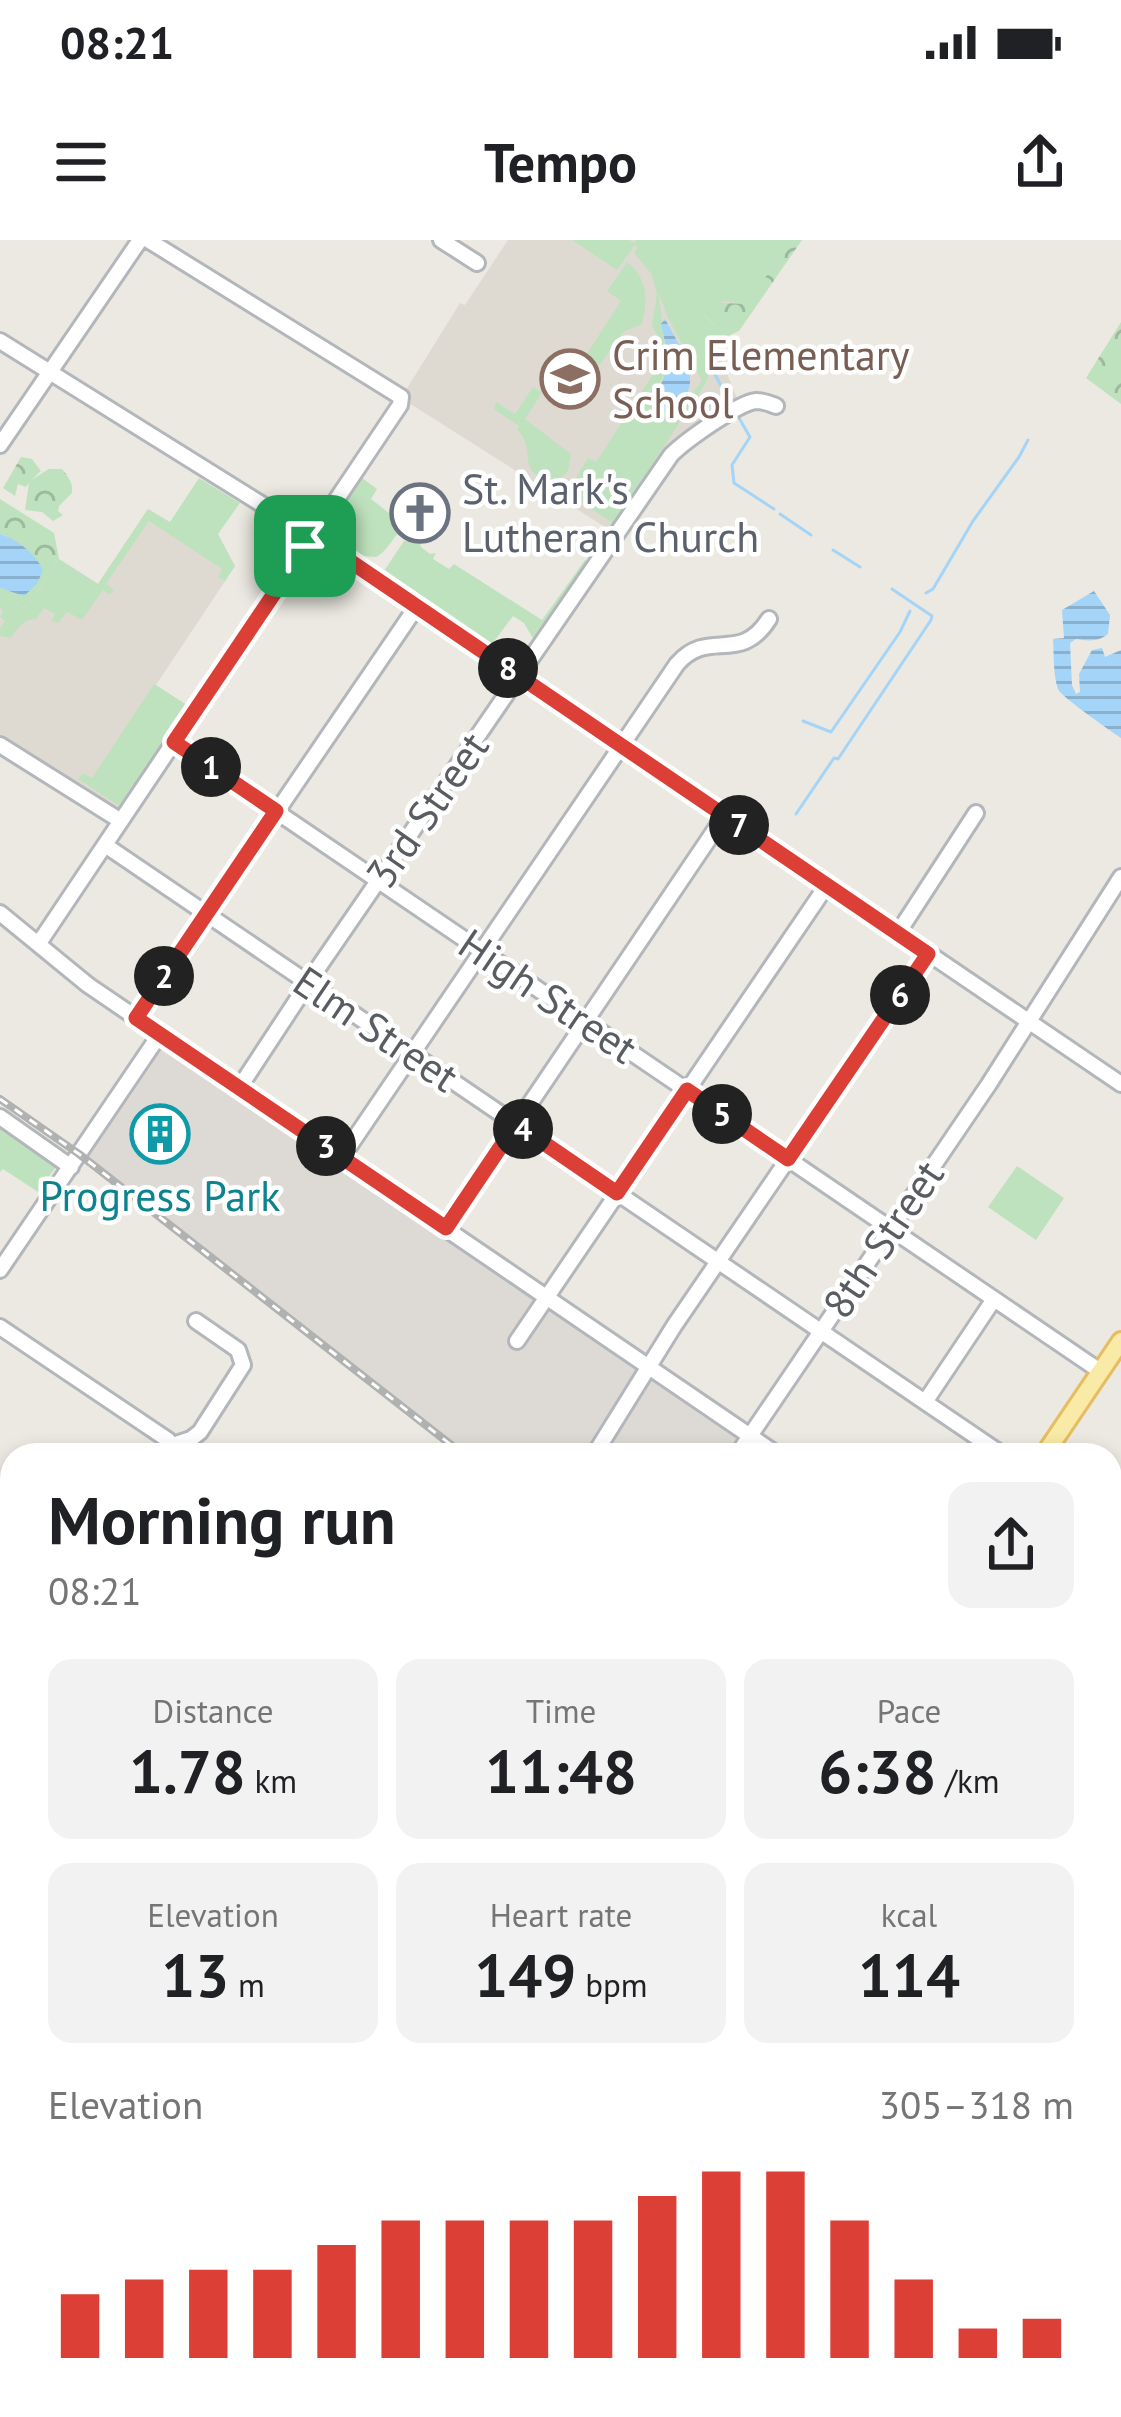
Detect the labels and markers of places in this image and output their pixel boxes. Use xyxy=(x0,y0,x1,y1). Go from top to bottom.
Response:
place label: Crim Elementary School xyxy=(612,327,910,430)
school or university icon: Crim Elementary School xyxy=(539,348,601,410)
place label: St. Mark's Lutheran Church xyxy=(462,461,759,564)
church icon: St. Mark's Lutheran Church xyxy=(389,482,451,544)
pin xyxy=(254,495,356,597)
pin: 8 xyxy=(478,638,538,698)
pin: 1 xyxy=(181,737,241,797)
pin: 7 xyxy=(709,795,769,855)
pin: 2 xyxy=(134,946,194,1006)
pin: 6 xyxy=(870,965,930,1025)
pin: 5 xyxy=(692,1084,752,1144)
pin: 4 xyxy=(493,1099,553,1159)
building icon: Progress Park xyxy=(129,1103,191,1165)
pin: 3 xyxy=(296,1116,356,1176)
place label: Progress Park xyxy=(40,1168,280,1223)

